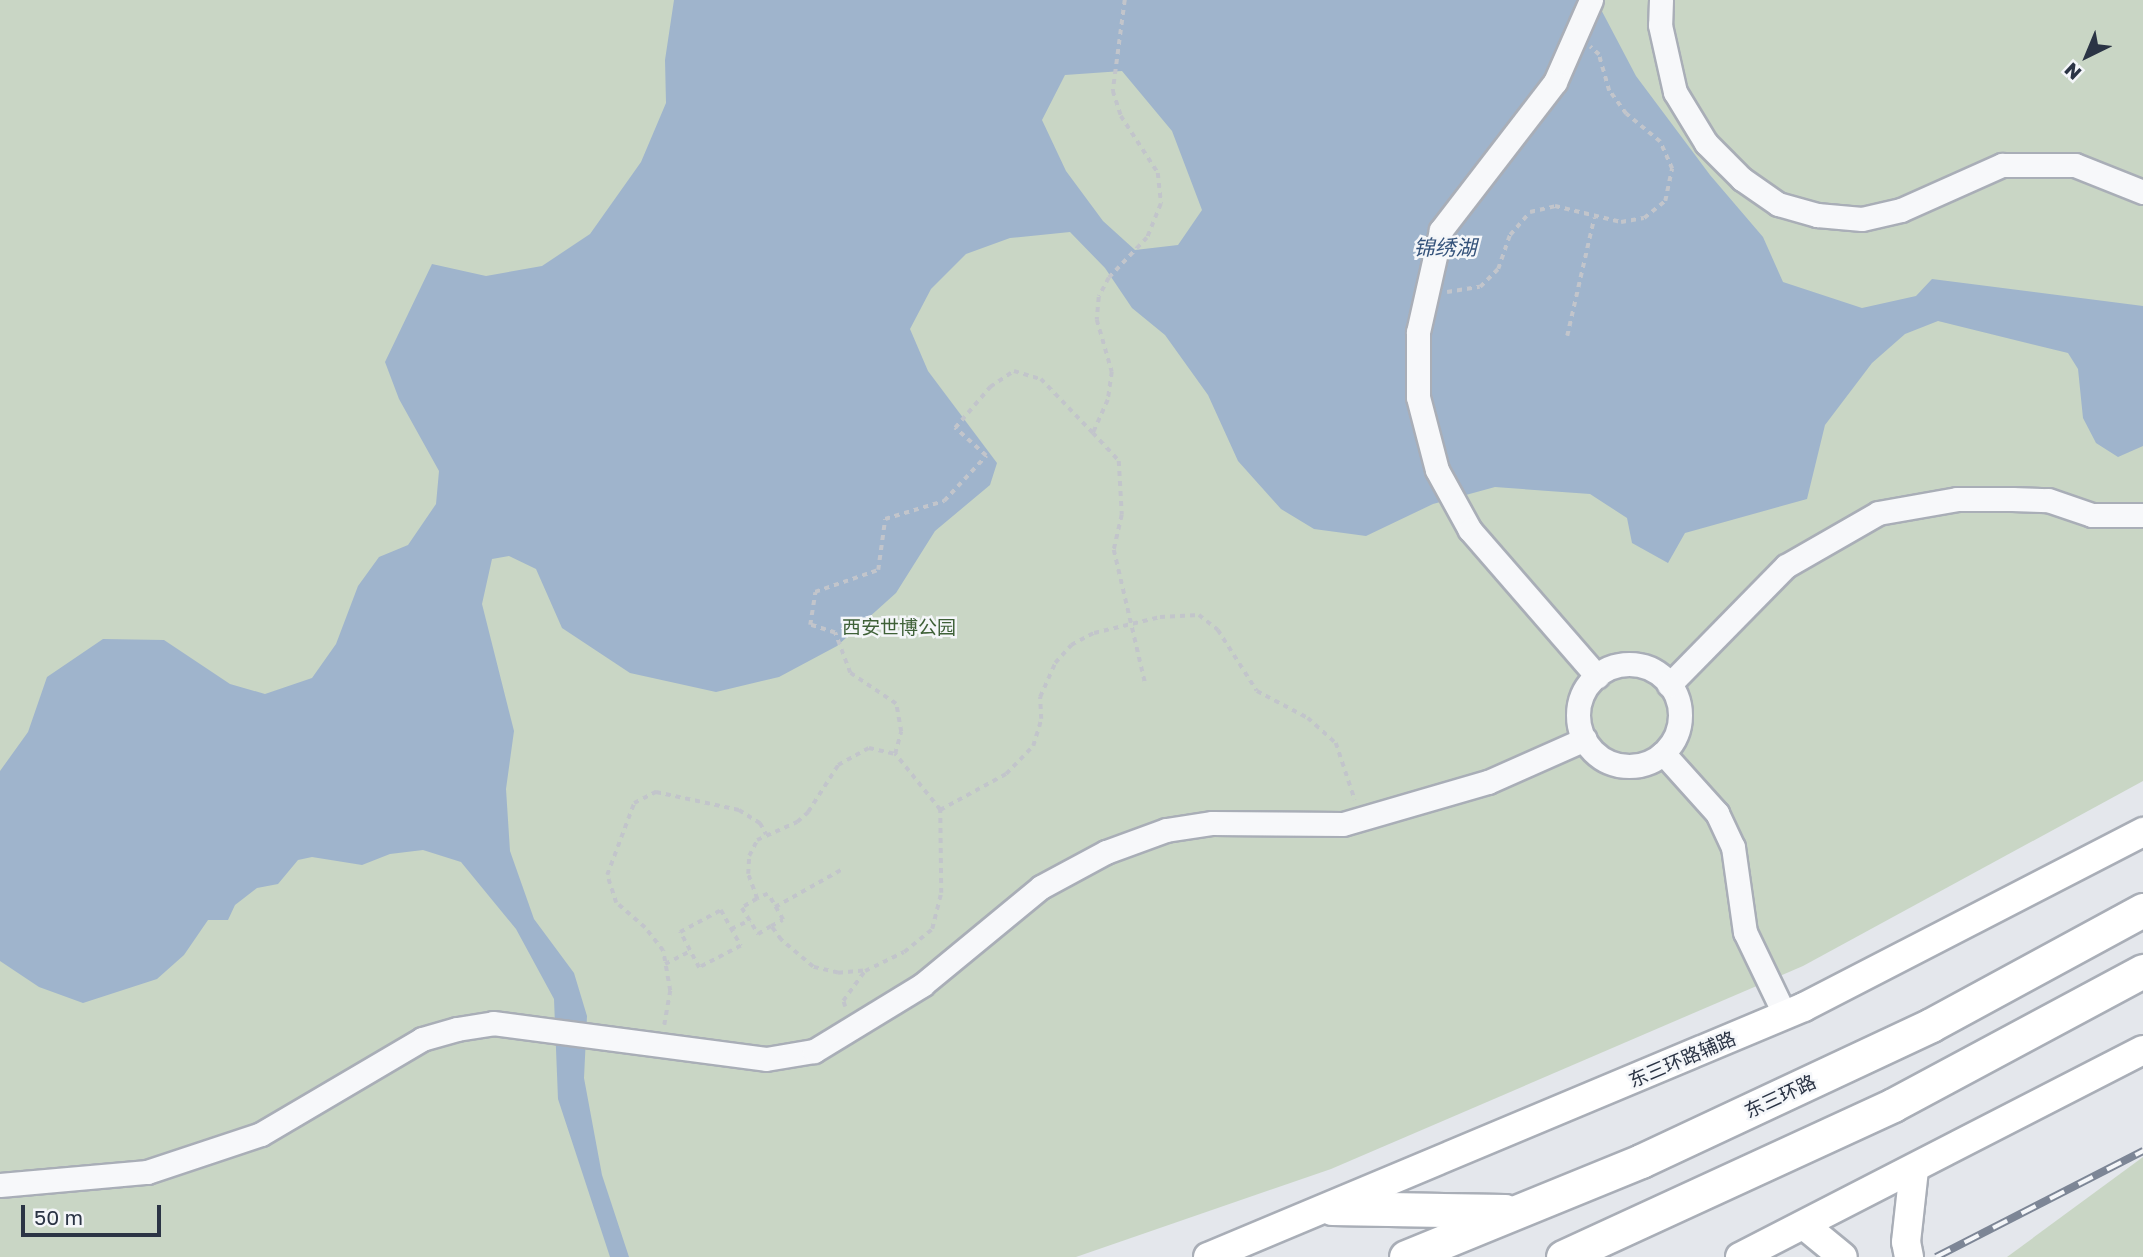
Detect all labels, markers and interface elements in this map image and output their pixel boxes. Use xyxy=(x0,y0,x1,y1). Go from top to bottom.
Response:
north arrow xyxy=(2052,21,2122,91)
text: N xyxy=(2059,58,2085,85)
water label: 锦绣湖 xyxy=(1414,234,1476,260)
park label: 西安世博公园 xyxy=(842,616,956,638)
street label: 东三环路辅路 xyxy=(1625,1026,1739,1092)
street label: 东三环路 xyxy=(1741,1070,1819,1122)
scale bar xyxy=(24,1190,164,1234)
text: 50 m xyxy=(34,1204,83,1230)

